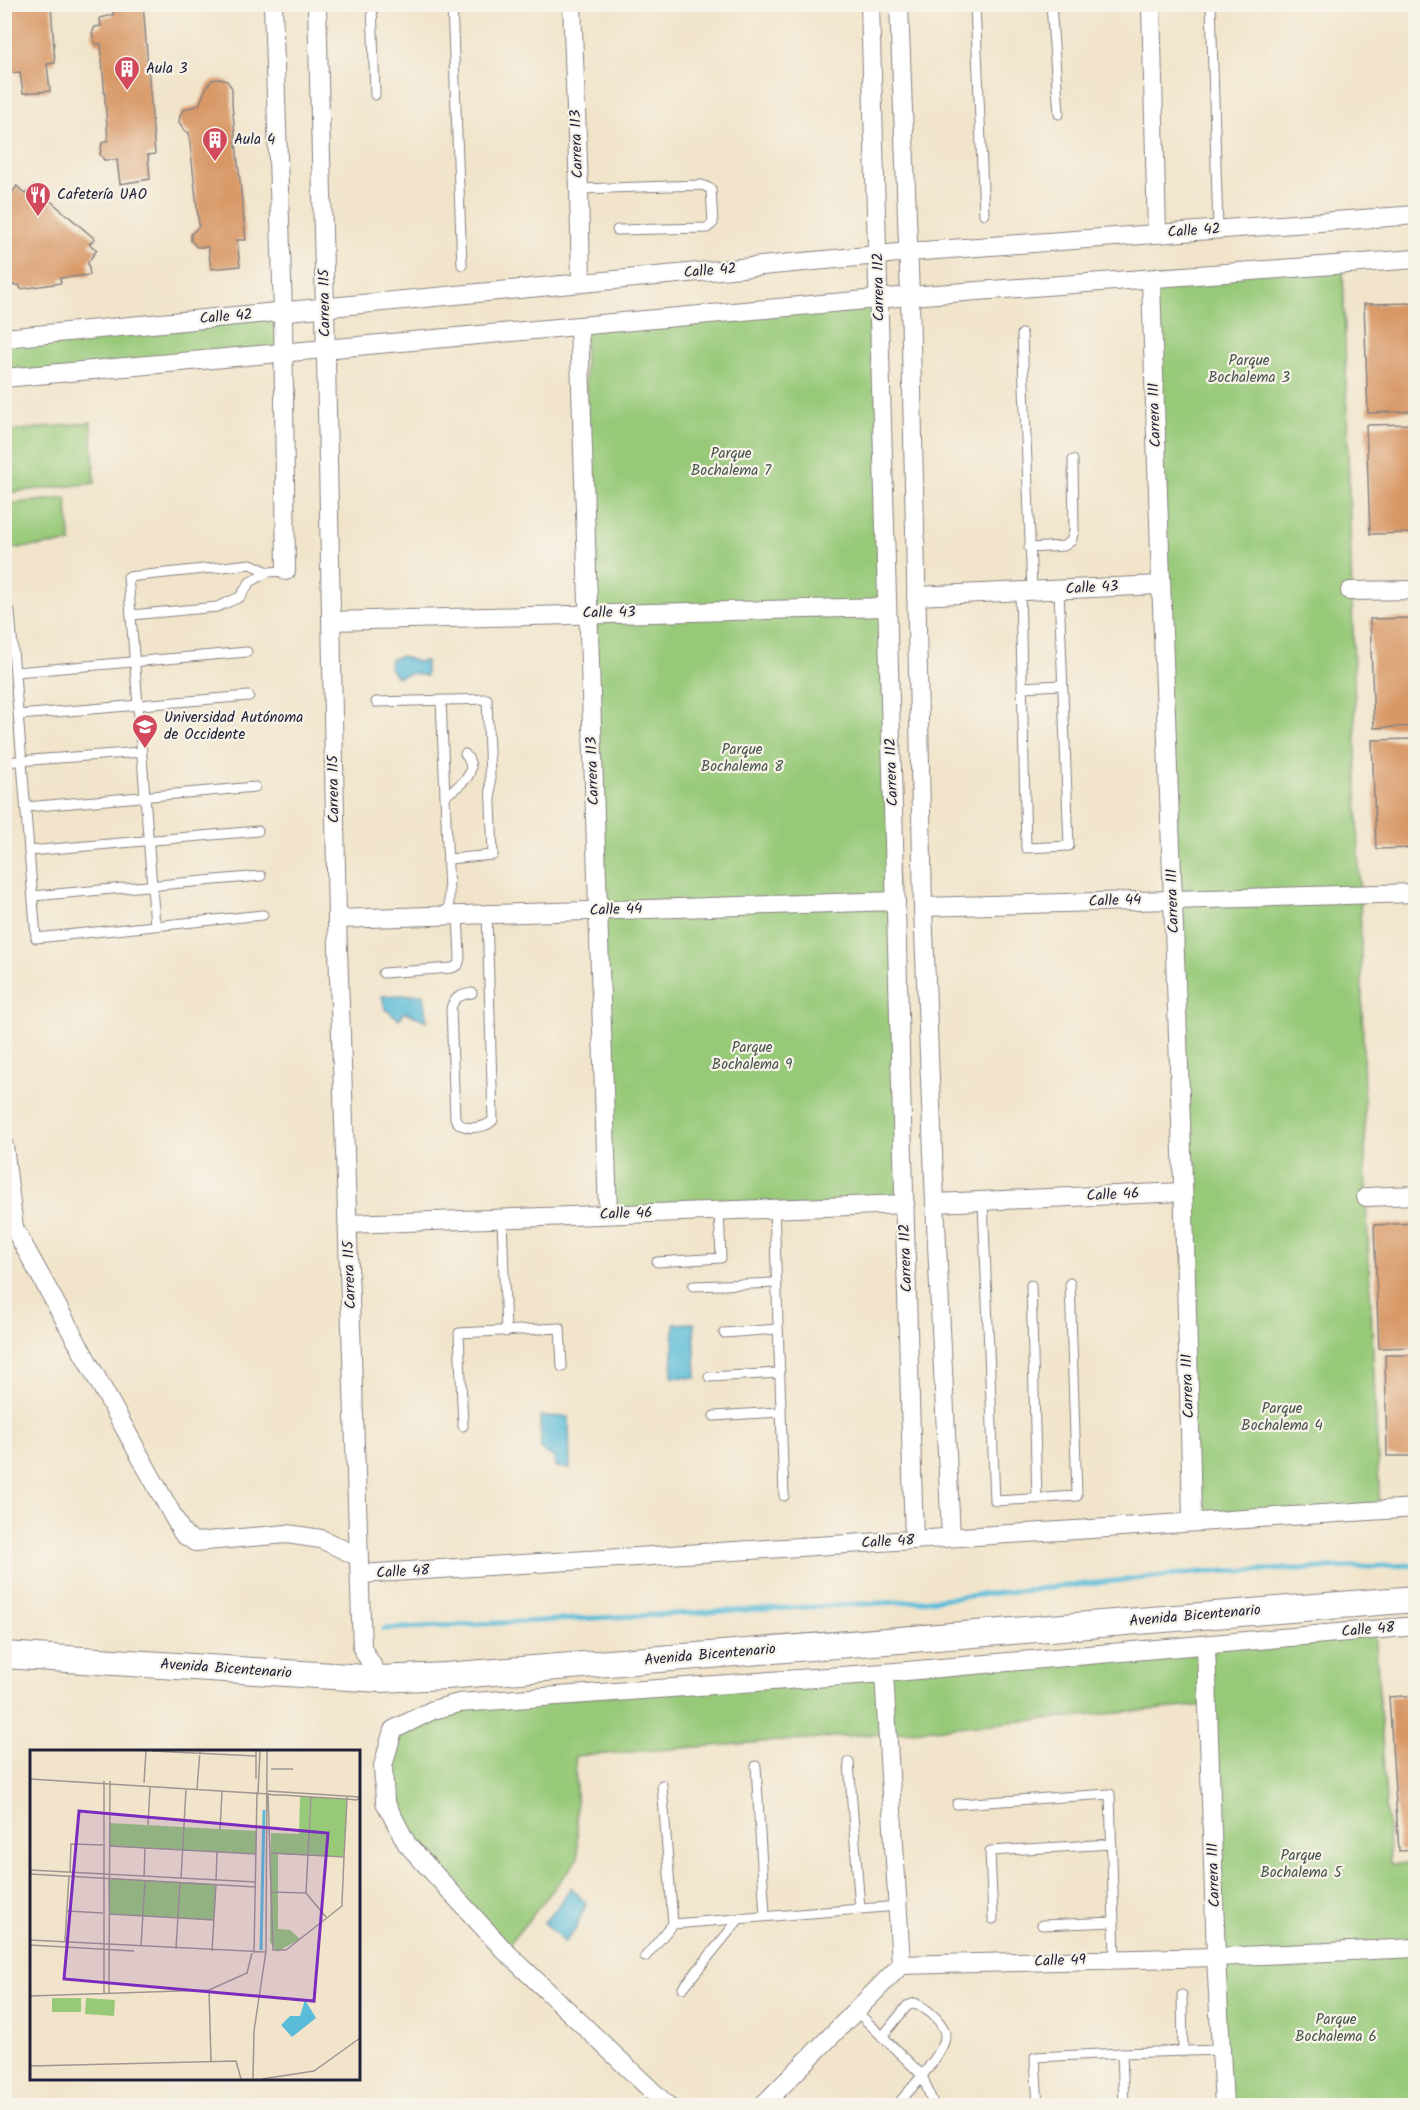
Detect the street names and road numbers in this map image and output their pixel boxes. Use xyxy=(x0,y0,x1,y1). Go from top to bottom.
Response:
street label: Carrera 113 xyxy=(564,109,590,179)
street label: Calle 42 xyxy=(1167,217,1221,245)
street label: Carrera 112 xyxy=(866,252,892,322)
street label: Calle 42 xyxy=(682,257,738,285)
street label: Carrera 115 xyxy=(312,268,338,337)
street label: Calle 42 xyxy=(198,303,254,331)
street label: Carrera 111 xyxy=(1142,382,1168,448)
street label: Calle 43 xyxy=(1065,575,1120,601)
street label: Calle 43 xyxy=(582,601,636,625)
street label: Carrera 113 xyxy=(580,736,606,806)
street label: Carrera 112 xyxy=(879,737,905,807)
street label: Carrera 115 xyxy=(321,754,347,823)
street label: Carrera 111 xyxy=(1160,868,1186,934)
street label: Calle 44 xyxy=(1088,888,1142,914)
street label: Calle 44 xyxy=(589,897,643,923)
street label: Calle 46 xyxy=(1086,1182,1140,1208)
street label: Calle 46 xyxy=(599,1201,653,1227)
street label: Carrera 112 xyxy=(893,1223,919,1293)
street label: Carrera 115 xyxy=(337,1240,363,1309)
street label: Carrera 111 xyxy=(1175,1353,1201,1419)
street label: Calle 48 xyxy=(861,1529,916,1555)
street label: Calle 48 xyxy=(376,1559,431,1585)
street label: Avenida Bicentenario xyxy=(1128,1598,1262,1634)
street label: Calle 48 xyxy=(1340,1616,1397,1644)
street label: Avenida Bicentenario xyxy=(643,1637,777,1673)
street label: Avenida Bicentenario xyxy=(159,1652,293,1686)
street label: Carrera 111 xyxy=(1201,1842,1227,1908)
street label: Calle 49 xyxy=(1034,1948,1087,1974)

